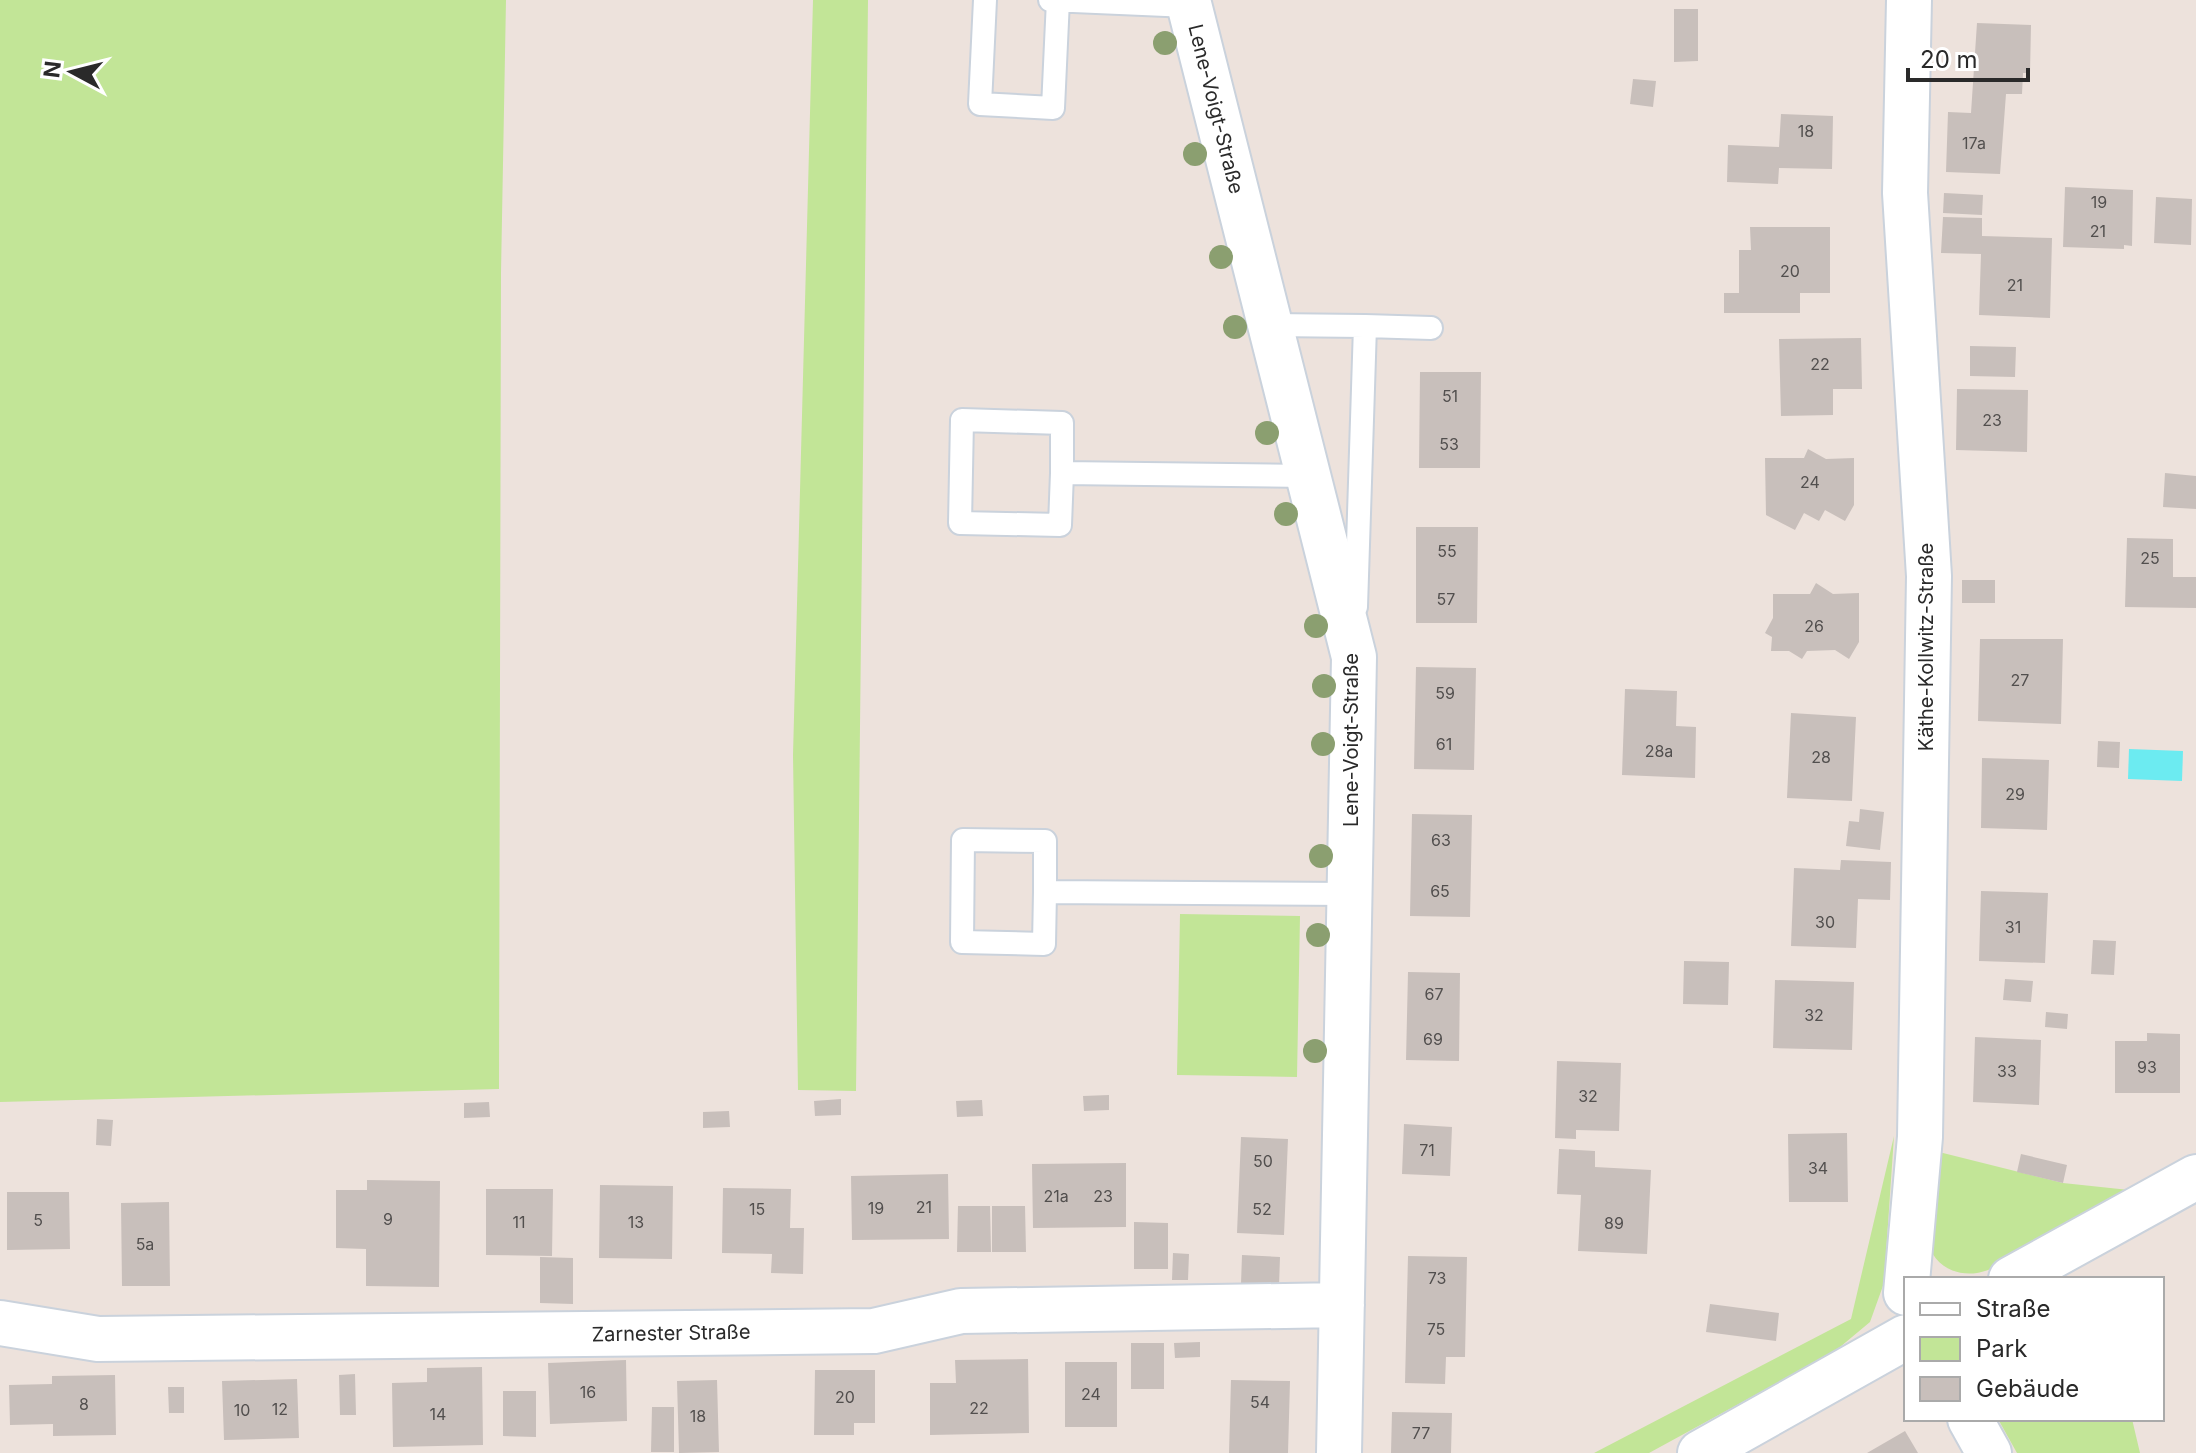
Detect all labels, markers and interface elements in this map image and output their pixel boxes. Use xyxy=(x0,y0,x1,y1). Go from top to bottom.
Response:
street label: Lene-Voigt-Straße xyxy=(1183,22,1249,196)
north arrow xyxy=(32,32,112,112)
scale bar xyxy=(1908,32,2028,82)
text: 20 m xyxy=(1920,45,1978,74)
text: N xyxy=(38,60,66,79)
house number: 18 xyxy=(1798,121,1814,141)
house number: 17a xyxy=(1962,133,1986,153)
house number: 19 xyxy=(2091,192,2107,212)
house number: 21 xyxy=(2090,221,2106,241)
house number: 20 xyxy=(1780,261,1800,281)
house number: 21 xyxy=(2007,275,2023,295)
house number: 22 xyxy=(1810,354,1830,374)
house number: 51 xyxy=(1442,386,1458,406)
house number: 23 xyxy=(1982,410,2002,430)
house number: 53 xyxy=(1439,434,1459,454)
house number: 24 xyxy=(1800,472,1820,492)
house number: 55 xyxy=(1437,541,1457,561)
street label: Käthe-Kollwitz-Straße xyxy=(1914,543,1938,751)
house number: 25 xyxy=(2140,548,2160,568)
house number: 57 xyxy=(1437,589,1455,609)
house number: 26 xyxy=(1804,616,1824,636)
street label: Lene-Voigt-Straße xyxy=(1339,653,1363,827)
house number: 27 xyxy=(2011,670,2029,690)
house number: 59 xyxy=(1435,683,1455,703)
house number: 61 xyxy=(1436,734,1452,754)
house number: 28a xyxy=(1645,741,1673,761)
house number: 28 xyxy=(1811,747,1831,767)
house number: 29 xyxy=(2005,784,2025,804)
house number: 63 xyxy=(1431,830,1451,850)
house number: 65 xyxy=(1430,881,1450,901)
house number: 30 xyxy=(1815,912,1835,932)
house number: 31 xyxy=(2005,917,2021,937)
house number: 67 xyxy=(1425,984,1443,1004)
house number: 32 xyxy=(1804,1005,1824,1025)
house number: 69 xyxy=(1423,1029,1443,1049)
house number: 93 xyxy=(2137,1057,2157,1077)
house number: 33 xyxy=(1997,1061,2017,1081)
house number: 32 xyxy=(1578,1086,1598,1106)
house number: 71 xyxy=(1419,1140,1435,1160)
house number: 50 xyxy=(1253,1151,1273,1171)
house number: 34 xyxy=(1808,1158,1828,1178)
house number: 21a xyxy=(1043,1186,1069,1206)
house number: 23 xyxy=(1093,1186,1113,1206)
house number: 21 xyxy=(916,1197,932,1217)
house number: 19 xyxy=(868,1198,884,1218)
house number: 15 xyxy=(749,1199,765,1219)
house number: 52 xyxy=(1252,1199,1272,1219)
house number: 9 xyxy=(383,1209,393,1229)
house number: 5 xyxy=(33,1210,43,1230)
house number: 11 xyxy=(512,1212,526,1232)
house number: 13 xyxy=(628,1212,644,1232)
house number: 89 xyxy=(1604,1213,1624,1233)
house number: 5a xyxy=(136,1234,154,1254)
house number: 73 xyxy=(1428,1268,1446,1288)
legend xyxy=(1904,1277,2164,1421)
text: Straße xyxy=(1976,1294,2051,1323)
house number: 75 xyxy=(1427,1319,1445,1339)
street label: Zarnester Straße xyxy=(591,1320,751,1346)
text: Park xyxy=(1976,1334,2027,1363)
text: Gebäude xyxy=(1976,1374,2079,1403)
house number: 16 xyxy=(580,1382,596,1402)
house number: 24 xyxy=(1081,1384,1101,1404)
house number: 20 xyxy=(835,1387,855,1407)
house number: 54 xyxy=(1250,1392,1270,1412)
house number: 8 xyxy=(79,1394,89,1414)
house number: 22 xyxy=(969,1398,989,1418)
house number: 12 xyxy=(272,1399,288,1419)
house number: 10 xyxy=(234,1400,250,1420)
house number: 14 xyxy=(430,1404,446,1424)
house number: 18 xyxy=(690,1406,706,1426)
house number: 77 xyxy=(1412,1423,1430,1443)

